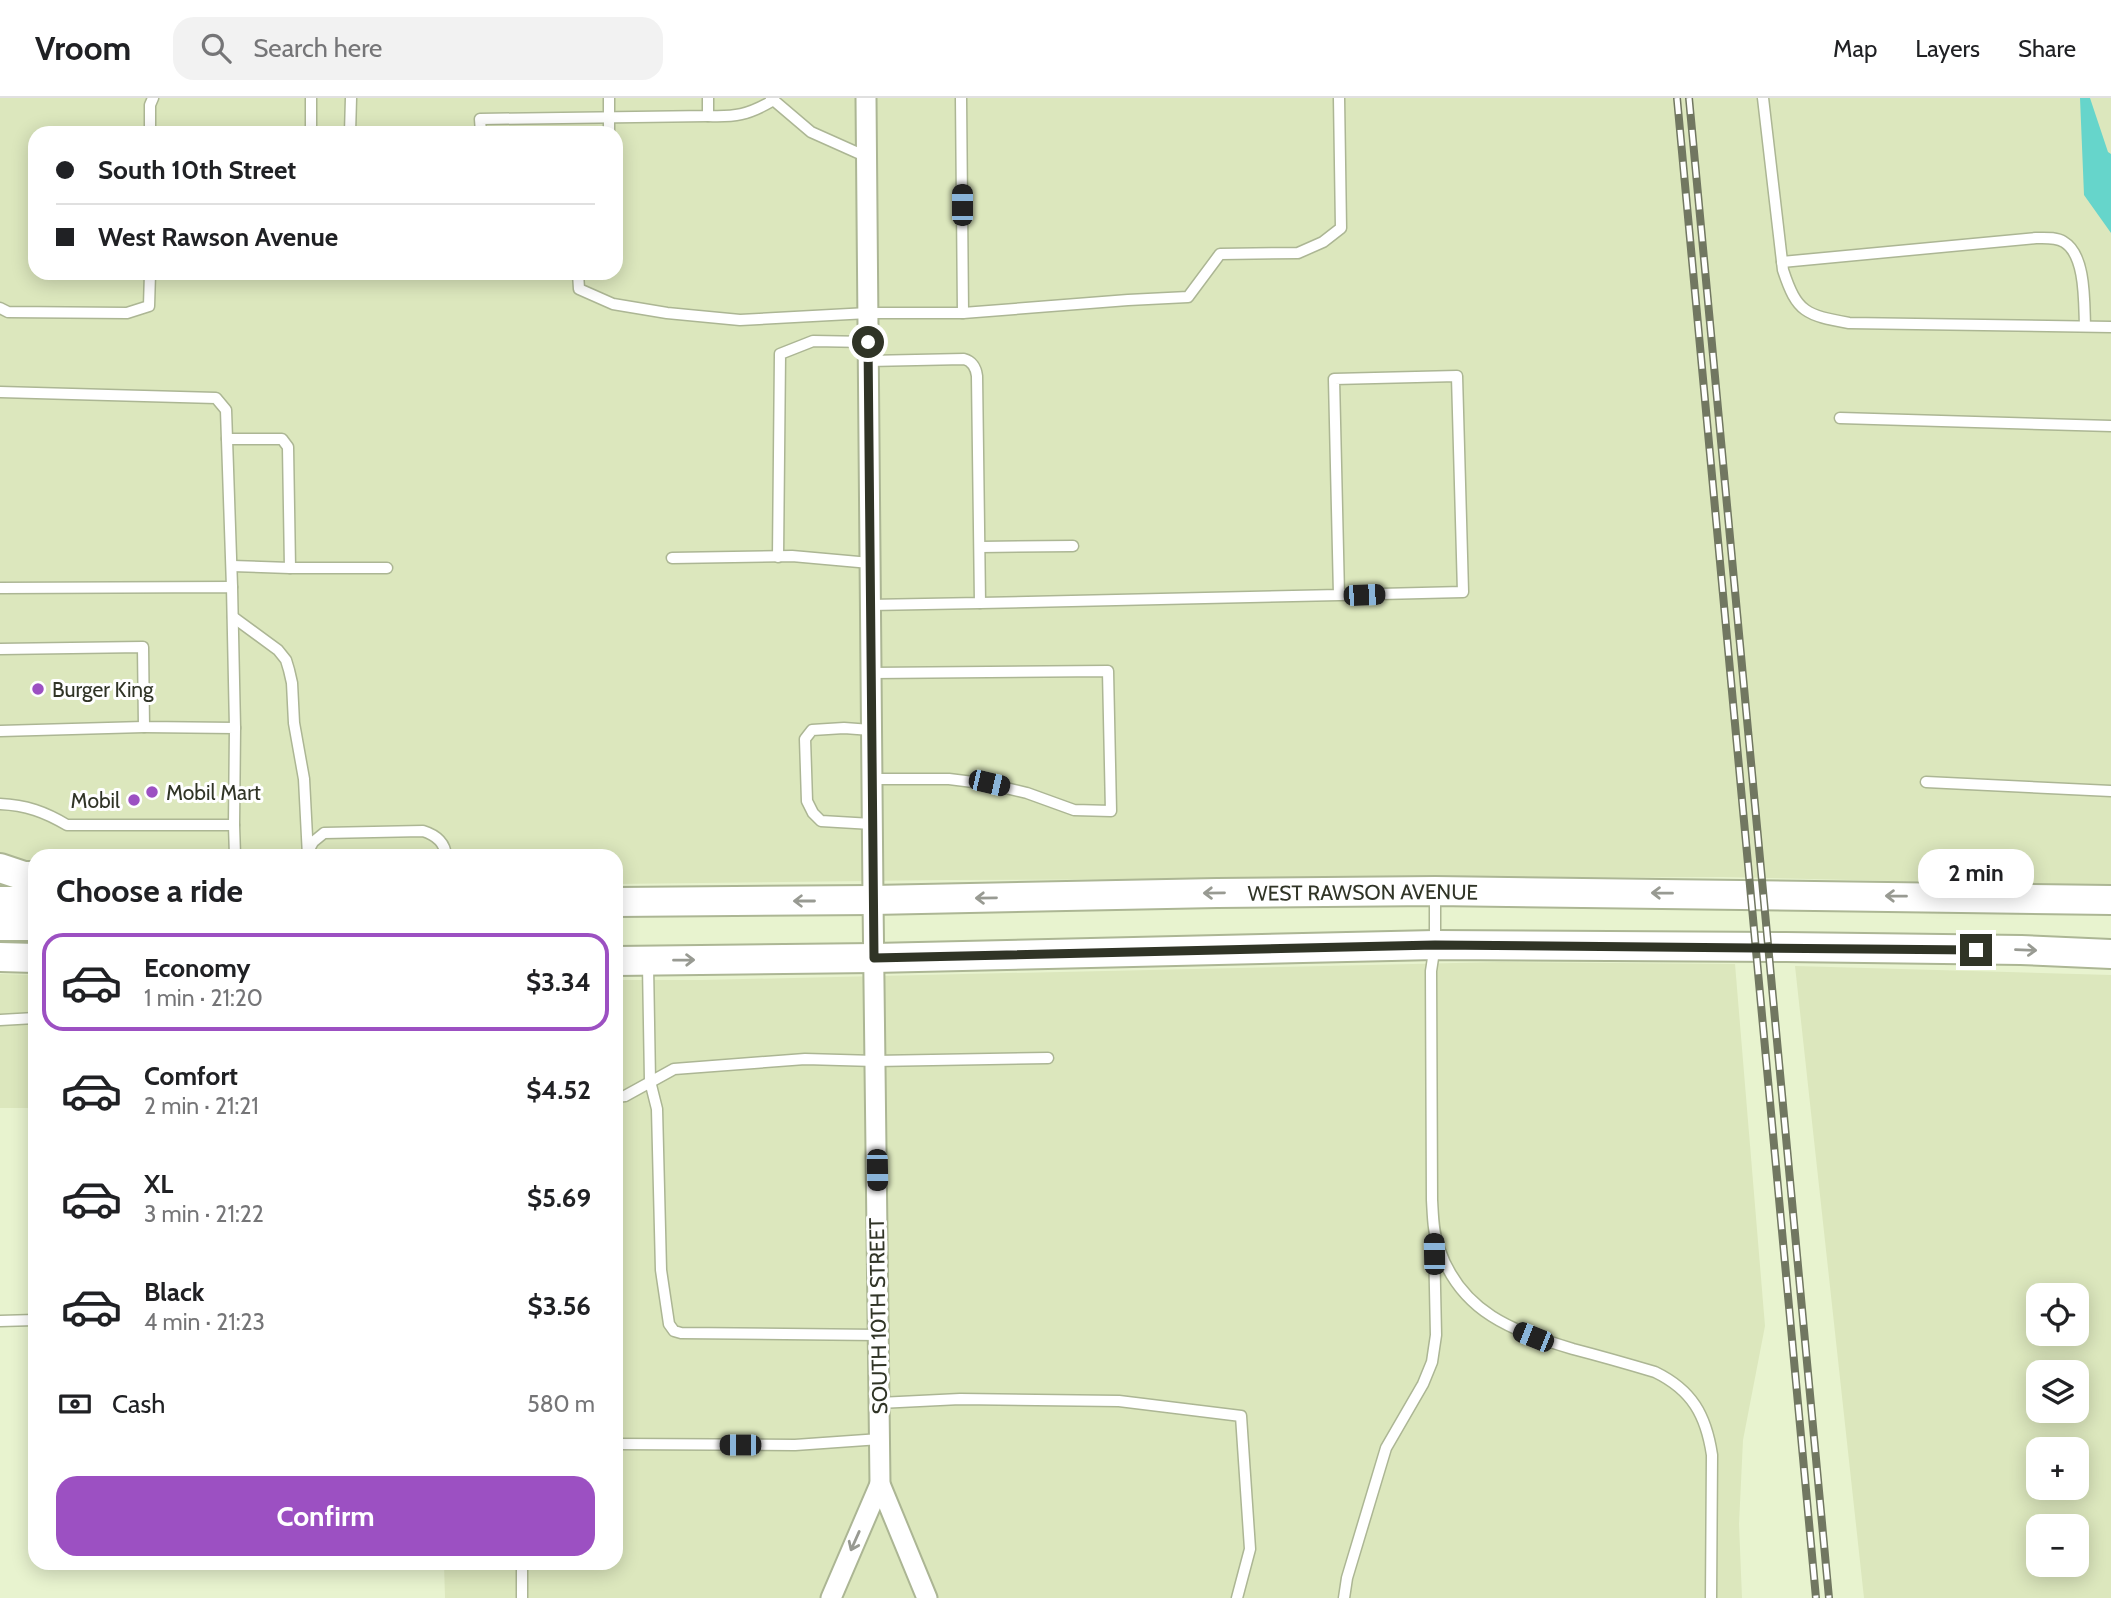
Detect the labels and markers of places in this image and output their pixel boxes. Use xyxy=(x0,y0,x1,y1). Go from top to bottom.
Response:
place label: Burger King xyxy=(52,677,154,702)
marker: Burger King xyxy=(30,681,46,697)
place label: Mobil Mart xyxy=(166,780,261,805)
marker: Mobil Mart xyxy=(144,784,160,800)
place label: Mobil xyxy=(71,788,120,813)
marker: Mobil xyxy=(126,792,142,808)

